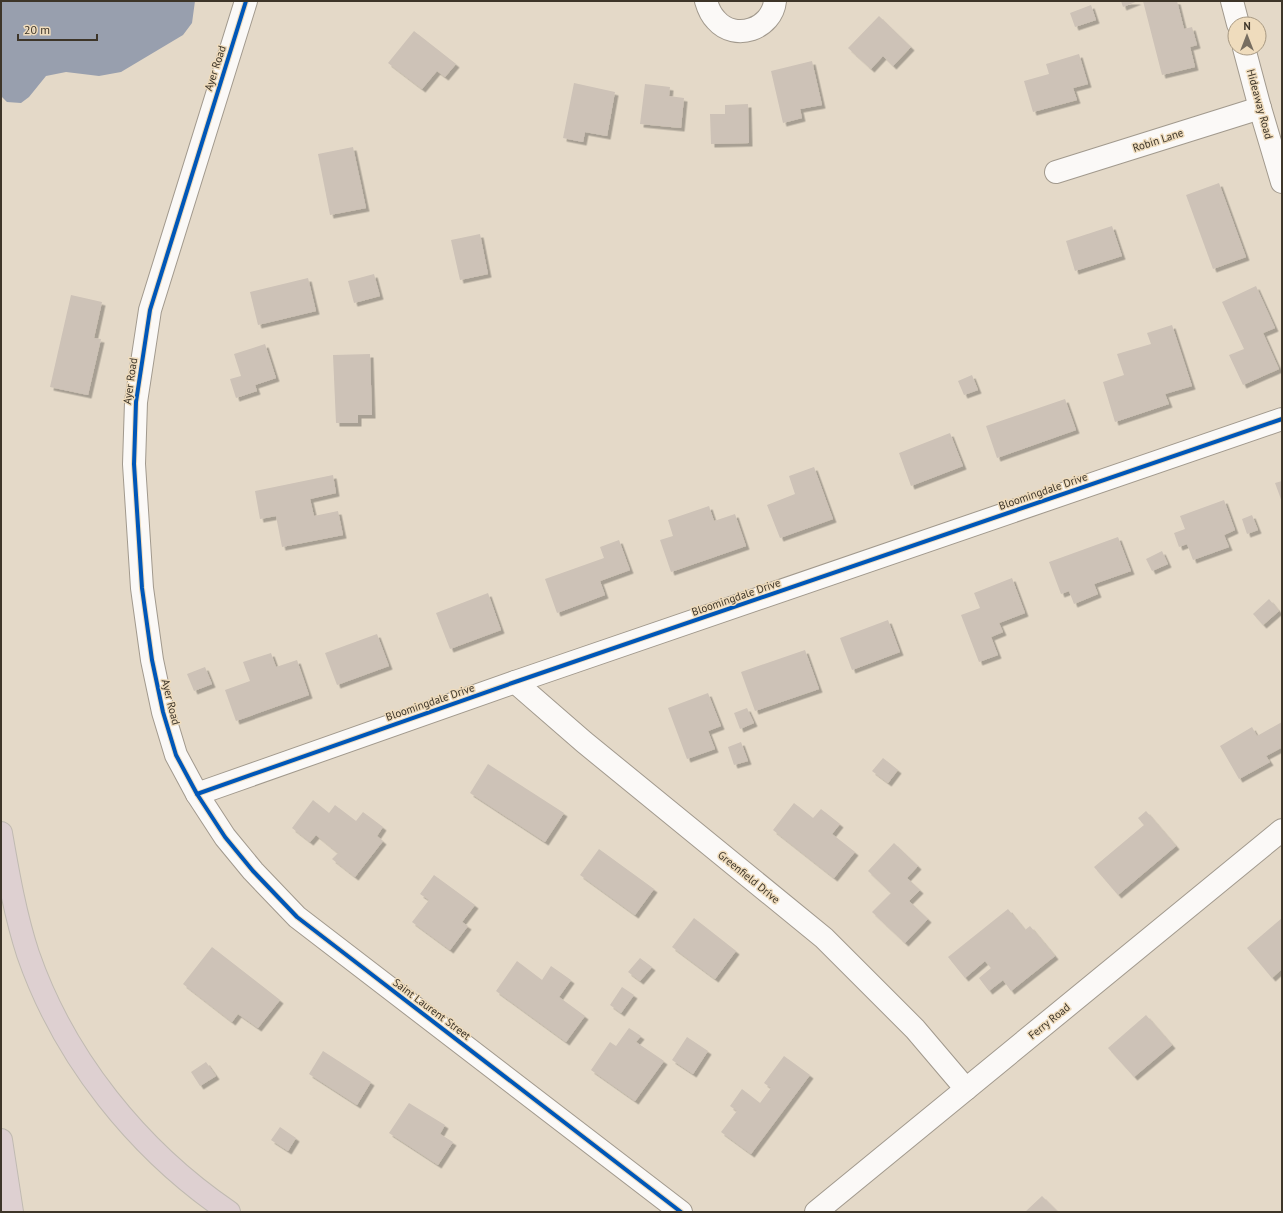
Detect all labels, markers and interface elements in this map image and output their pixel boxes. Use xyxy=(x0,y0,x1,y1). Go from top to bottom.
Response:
scale bar xyxy=(18,16,97,42)
north arrow xyxy=(1227,16,1267,56)
text: N xyxy=(1243,19,1251,33)
text: 20 m xyxy=(24,22,50,37)
street label: Ayer Road xyxy=(201,44,229,92)
street label: Hideaway Road xyxy=(1244,68,1276,141)
street label: Robin Lane xyxy=(1131,125,1185,155)
street label: Ayer Road xyxy=(120,357,140,405)
street label: Bloomingdale Drive xyxy=(997,469,1090,513)
street label: Bloomingdale Drive xyxy=(690,575,783,619)
street label: Ayer Road xyxy=(159,678,183,726)
street label: Bloomingdale Drive xyxy=(384,680,477,724)
street label: Greenfield Drive xyxy=(715,848,783,907)
street label: Saint Laurent Street xyxy=(390,975,474,1043)
street label: Ferry Road xyxy=(1025,1000,1073,1042)

